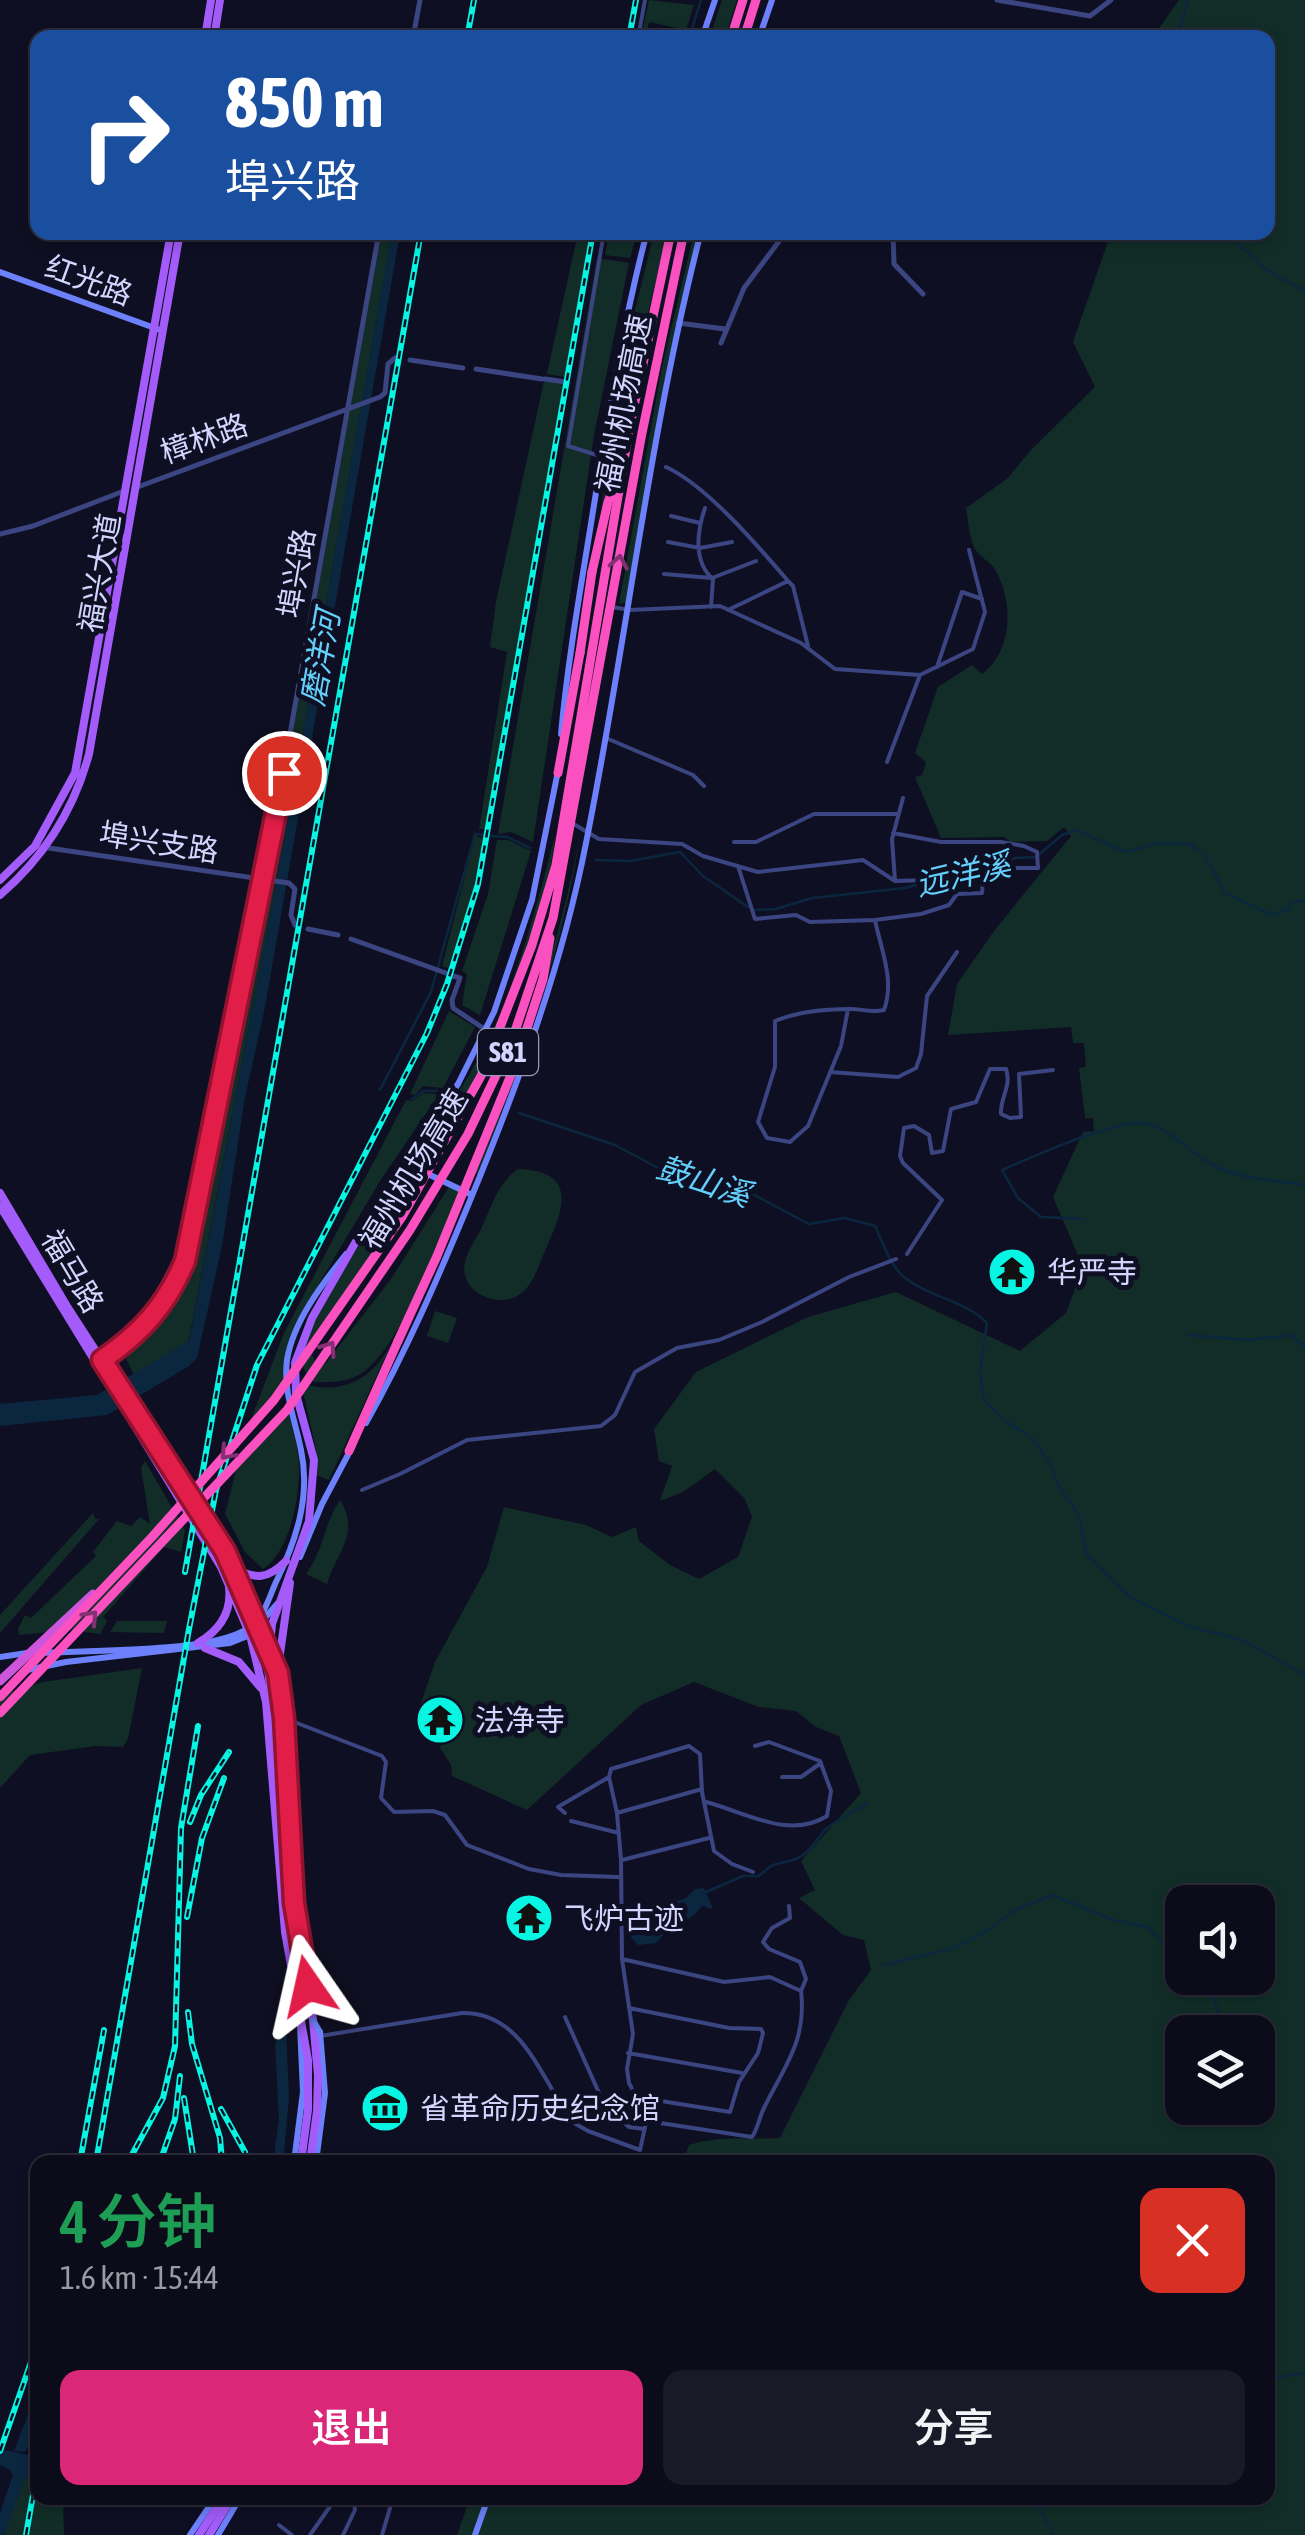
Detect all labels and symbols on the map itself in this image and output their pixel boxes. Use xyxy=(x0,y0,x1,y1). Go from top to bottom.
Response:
street label: 红光路 xyxy=(41,249,137,311)
street label: 福州机场高速 xyxy=(589,311,657,495)
street label: 樟林路 xyxy=(156,407,252,469)
street label: 福兴大道 xyxy=(72,511,126,635)
street label: 埠兴路 xyxy=(271,526,321,620)
one-way arrow xyxy=(608,554,629,570)
water label: 磨洋河 xyxy=(293,602,348,708)
pin xyxy=(242,731,327,816)
street label: 埠兴支路 xyxy=(97,816,221,868)
water label: 远洋溪 xyxy=(912,845,1017,903)
road number: S81 xyxy=(478,1029,538,1075)
street label: 福州机场高速 xyxy=(352,1083,474,1255)
water label: 鼓山溪 xyxy=(653,1149,758,1214)
street label: 福马路 xyxy=(35,1224,111,1318)
temple icon: 华严寺 xyxy=(986,1246,1038,1298)
place label: 华严寺 xyxy=(1047,1255,1137,1289)
one-way arrow xyxy=(317,1341,335,1359)
one-way arrow xyxy=(221,1441,239,1459)
one-way arrow xyxy=(79,1610,97,1629)
temple icon: 法净寺 xyxy=(414,1694,466,1746)
place label: 法净寺 xyxy=(475,1703,565,1737)
temple icon: 飞炉古迹 xyxy=(503,1892,555,1944)
place label: 飞炉古迹 xyxy=(564,1901,684,1935)
position arrow xyxy=(256,1934,360,2038)
museum icon: 省革命历史纪念馆 xyxy=(359,2082,411,2134)
place label: 省革命历史纪念馆 xyxy=(420,2091,660,2125)

